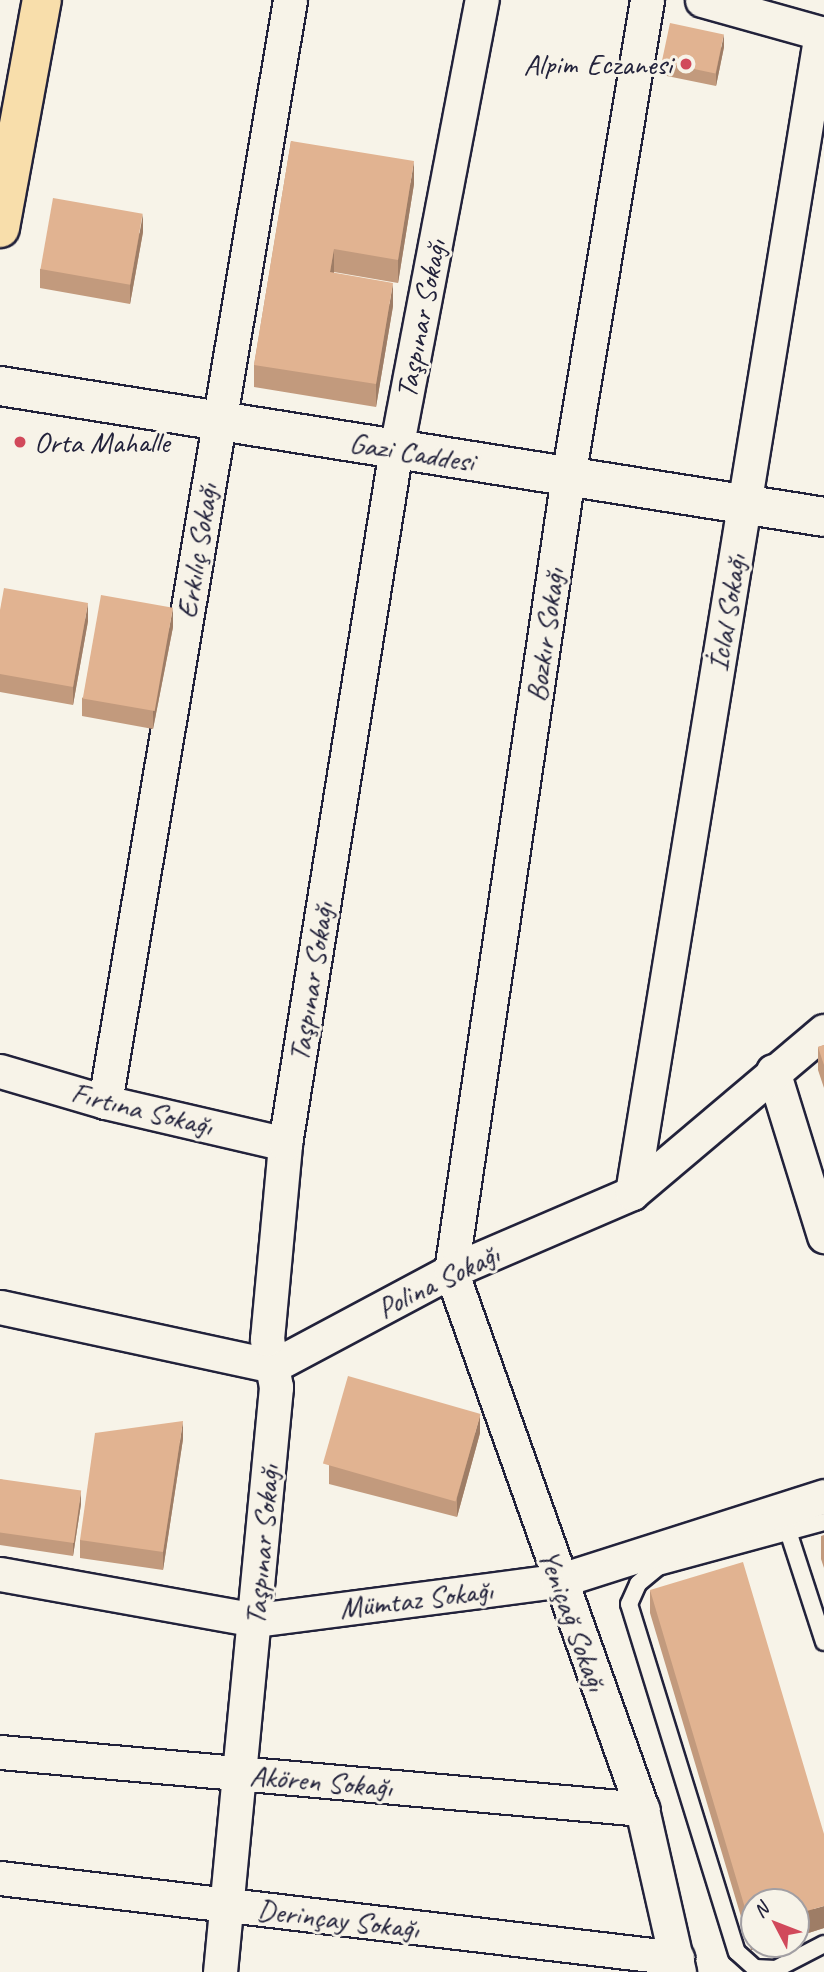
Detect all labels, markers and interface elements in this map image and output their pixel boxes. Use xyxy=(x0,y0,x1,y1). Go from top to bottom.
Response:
place label: Alpim Eczanesi xyxy=(523,46,672,82)
marker: Alpim Eczanesi xyxy=(678,56,694,72)
street label: Taşpınar Sokağı xyxy=(388,237,454,401)
place label: Orta Mahalle xyxy=(34,424,171,460)
street label: Gazi Caddesi xyxy=(347,424,477,480)
marker: Orta Mahalle xyxy=(12,434,28,450)
street label: Erkılıç Sokağı xyxy=(169,481,225,621)
street label: İclal Sokağı xyxy=(700,552,754,674)
street label: Bozkır Sokağı xyxy=(518,566,572,704)
street label: Taşpınar Sokağı xyxy=(281,900,341,1064)
street label: Fırtına Sokağı xyxy=(68,1074,216,1144)
street label: Polina Sokağı xyxy=(371,1236,505,1326)
street label: Taşpınar Sokağı xyxy=(237,1464,287,1626)
street label: Yeniçağ Sokağı xyxy=(531,1544,615,1696)
street label: Mümtaz Sokağı xyxy=(338,1572,494,1626)
street label: Akören Sokağı xyxy=(249,1757,393,1805)
north arrow xyxy=(740,1888,810,1958)
street label: Derinçay Sokağı xyxy=(255,1891,421,1947)
text: N xyxy=(748,1898,774,1923)

